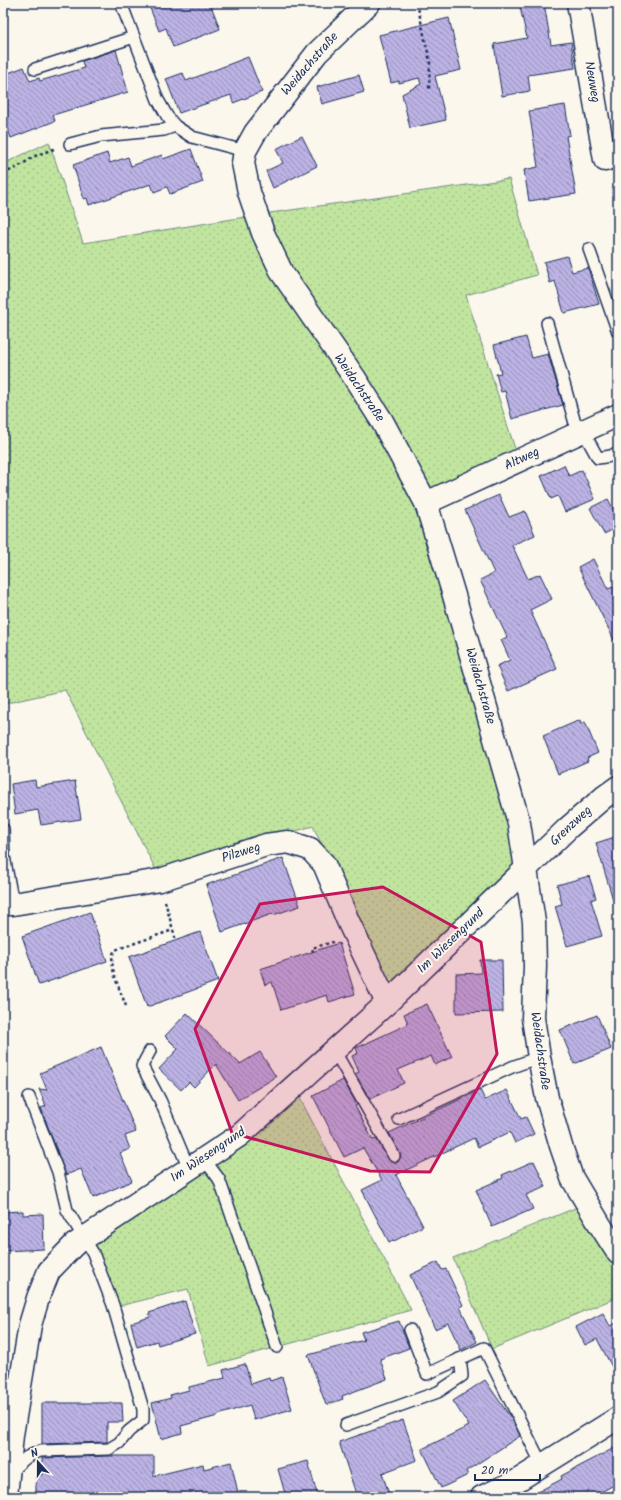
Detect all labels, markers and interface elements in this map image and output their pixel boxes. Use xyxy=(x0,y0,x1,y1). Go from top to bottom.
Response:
street label: Weidachstraße xyxy=(276,27,344,101)
street label: Neuweg xyxy=(578,60,606,104)
street label: Weidachstraße xyxy=(328,349,390,427)
street label: Altweg xyxy=(501,442,543,476)
street label: Weidachstraße xyxy=(459,645,501,727)
street label: Grenzweg xyxy=(545,801,597,851)
street label: Pilzweg xyxy=(219,837,263,869)
street label: Im Wiesengrund xyxy=(412,903,490,979)
street label: Weidachstraße xyxy=(524,1010,556,1092)
street label: Im Wiesengrund xyxy=(166,1122,250,1188)
north arrow xyxy=(18,1442,58,1482)
text: N xyxy=(28,1444,41,1463)
scale bar xyxy=(475,1456,540,1482)
text: 20 m xyxy=(481,1461,509,1480)

